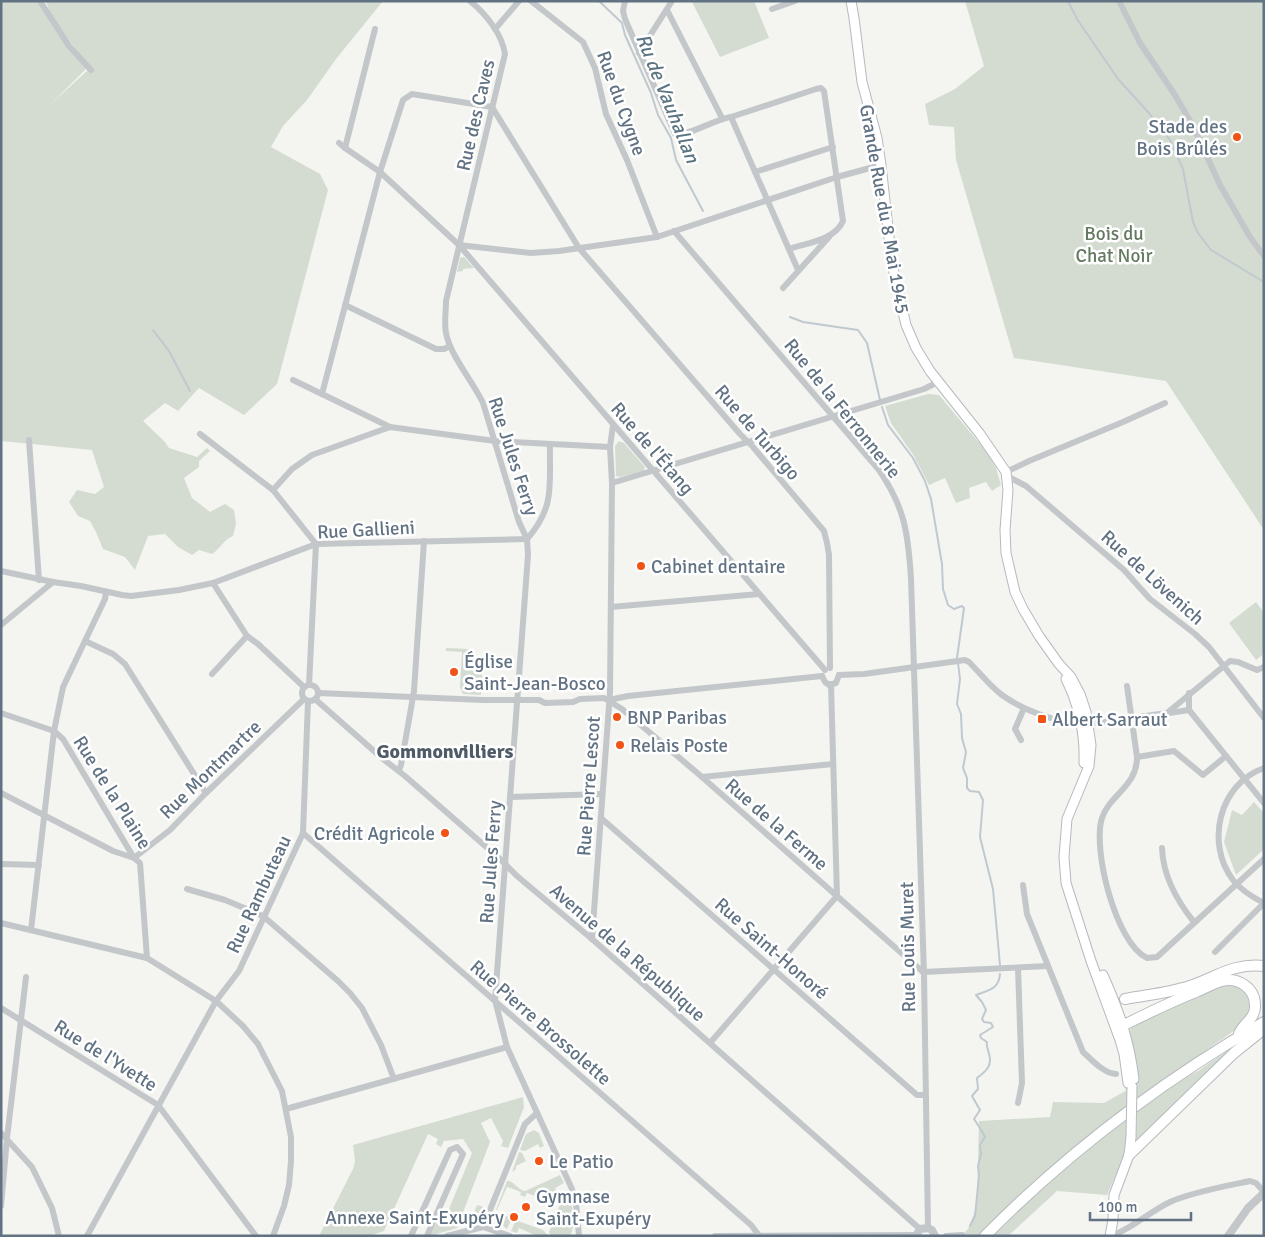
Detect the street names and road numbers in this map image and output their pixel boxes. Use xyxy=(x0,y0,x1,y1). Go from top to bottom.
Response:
street label: Rue du Cygne xyxy=(591,48,651,159)
street label: Rue des Caves xyxy=(451,57,500,173)
street label: Grande Rue du 8 Mai 1945 xyxy=(854,103,914,316)
street label: Rue de la Ferronnerie xyxy=(779,334,906,483)
street label: Rue de Turbigo xyxy=(709,380,805,486)
street label: Rue Jules Ferry xyxy=(483,394,544,519)
street label: Rue de l'Étang xyxy=(605,397,699,500)
street label: Rue Gallieni xyxy=(317,515,416,545)
street label: Rue de Lövenich xyxy=(1096,525,1209,630)
street label: Rue Montmartre xyxy=(155,715,267,824)
street label: Rue Pierre Lescot xyxy=(572,715,606,857)
street label: Rue de la Plaine xyxy=(68,731,157,854)
street label: Rue de la Ferme xyxy=(720,773,833,876)
street label: Rue Jules Ferry xyxy=(475,799,507,925)
street label: Rue Rambuteau xyxy=(221,832,297,957)
street label: Avenue de la République xyxy=(545,879,710,1027)
street label: Rue Louis Muret xyxy=(895,881,921,1013)
street label: Rue Saint-Honoré xyxy=(709,893,833,1005)
street label: Rue Pierre Brossolette xyxy=(465,955,616,1091)
street label: Rue de l'Yvette xyxy=(49,1015,162,1097)

